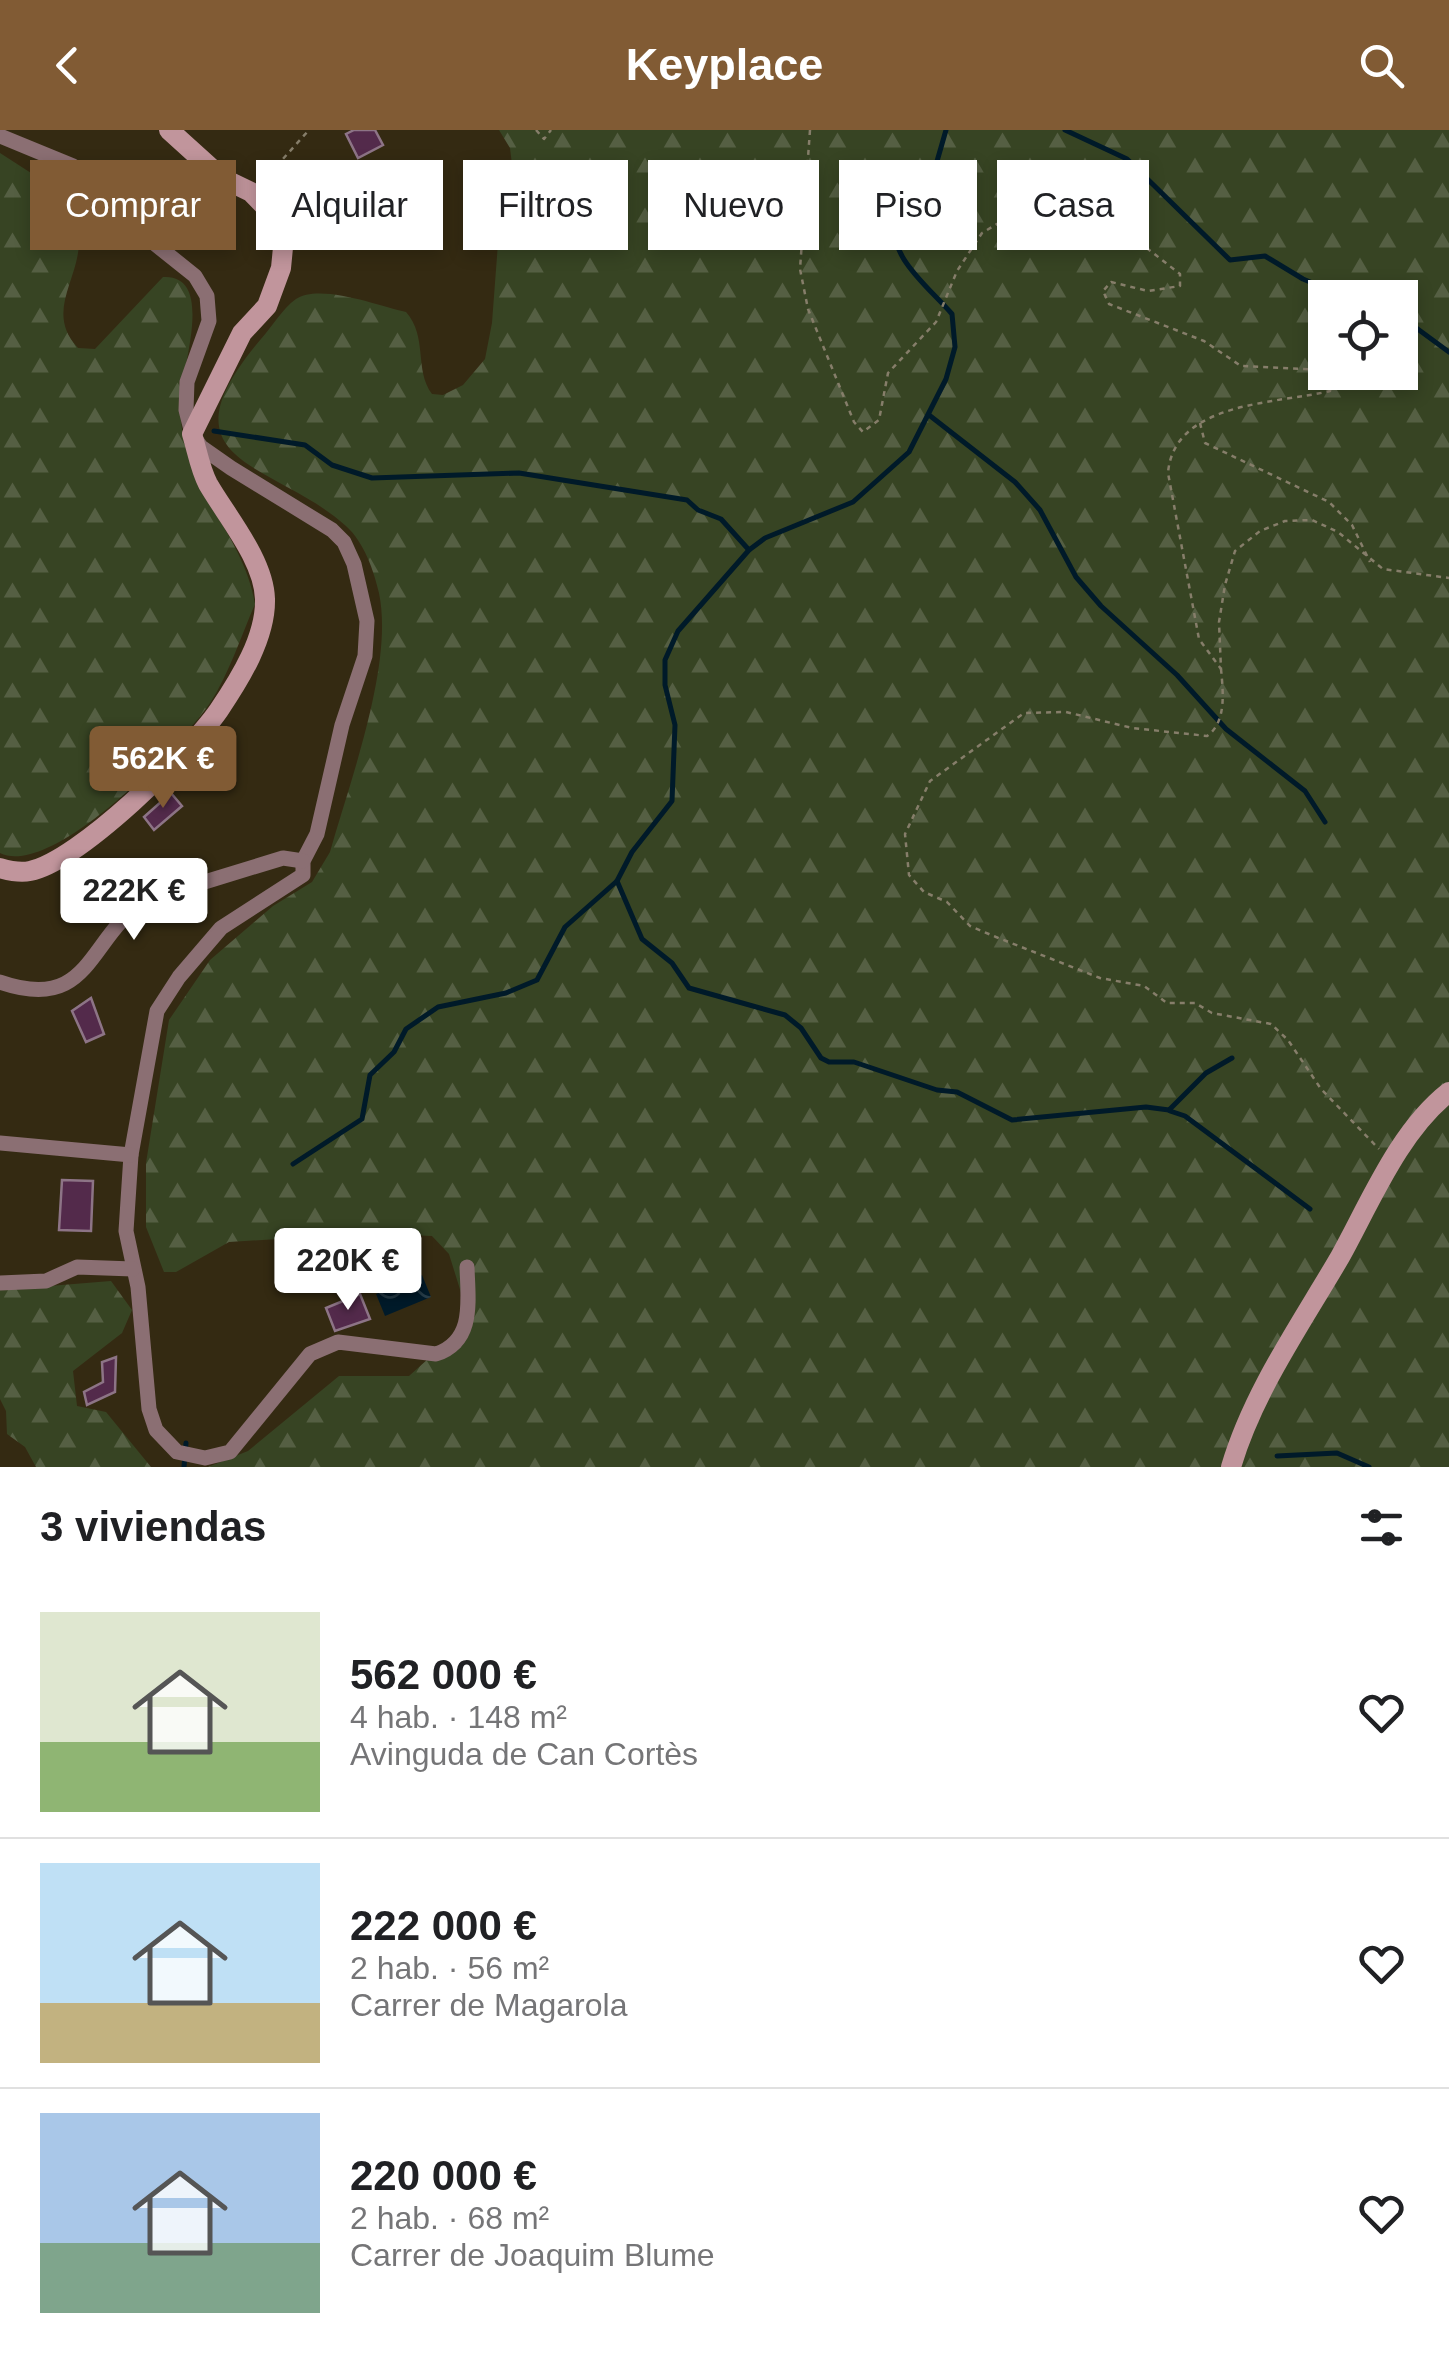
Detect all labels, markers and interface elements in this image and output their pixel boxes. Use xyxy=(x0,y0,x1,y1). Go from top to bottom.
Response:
icon: back xyxy=(40,38,95,93)
icon: search xyxy=(1354,38,1409,93)
text: Keyplace xyxy=(626,39,823,90)
chip: Comprar xyxy=(30,160,236,250)
chip: Alquilar xyxy=(256,160,443,250)
chip: Filtros xyxy=(463,160,628,250)
chip: Nuevo xyxy=(648,160,819,250)
chip: Piso xyxy=(839,160,977,250)
chip: Casa xyxy=(997,160,1149,250)
map controls xyxy=(1308,280,1418,390)
button: locate xyxy=(1308,280,1418,390)
pin: 562K € xyxy=(82,726,244,811)
text: 562K € xyxy=(111,740,215,776)
pin: 222K € xyxy=(53,858,215,943)
text: 222K € xyxy=(82,872,186,908)
pin: 220K € xyxy=(267,1228,429,1313)
text: 220K € xyxy=(296,1242,400,1278)
icon: filters xyxy=(1354,1500,1409,1555)
text: 3 viviendas xyxy=(40,1503,266,1550)
text: 562 000 € xyxy=(350,1651,537,1698)
icon: home xyxy=(120,1652,240,1772)
icon: heart xyxy=(1354,1685,1409,1740)
text: 4 hab. · 148 m² xyxy=(350,1699,567,1735)
text: Avinguda de Can Cortès xyxy=(350,1736,698,1772)
text: 222 000 € xyxy=(350,1902,537,1949)
icon: home xyxy=(120,1903,240,2023)
icon: heart xyxy=(1354,1936,1409,1991)
text: 2 hab. · 56 m² xyxy=(350,1950,549,1986)
text: Carrer de Magarola xyxy=(350,1987,627,2023)
text: 220 000 € xyxy=(350,2152,537,2199)
icon: home xyxy=(120,2153,240,2273)
icon: heart xyxy=(1354,2186,1409,2241)
text: 2 hab. · 68 m² xyxy=(350,2200,549,2236)
text: Carrer de Joaquim Blume xyxy=(350,2237,715,2273)

